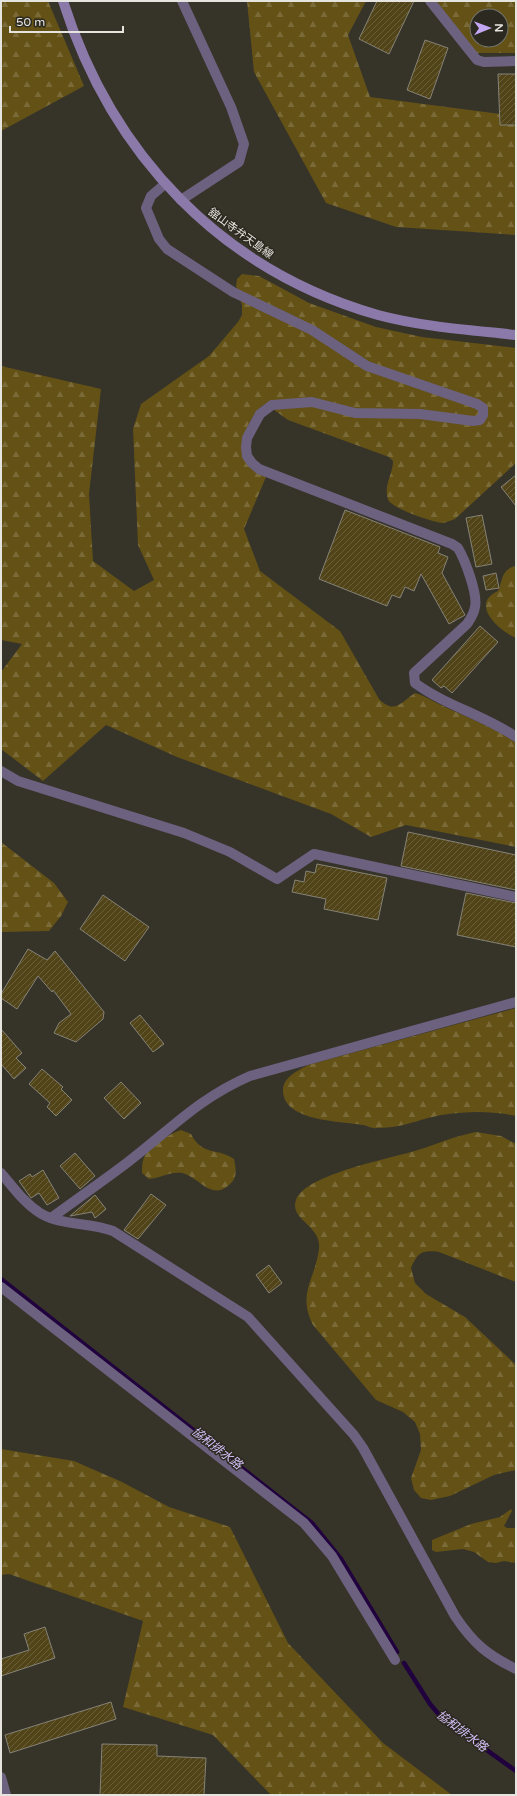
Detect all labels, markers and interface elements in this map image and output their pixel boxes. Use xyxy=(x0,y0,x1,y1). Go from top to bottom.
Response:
scale bar xyxy=(10,8,123,34)
north arrow xyxy=(469,8,509,48)
text: 50 m xyxy=(16,15,45,29)
text: N xyxy=(492,23,505,32)
street label: 舘山寺弁天島線 xyxy=(206,206,276,261)
water label: 協和排水路 xyxy=(189,1424,246,1473)
water label: 協和排水路 xyxy=(434,1707,491,1755)

